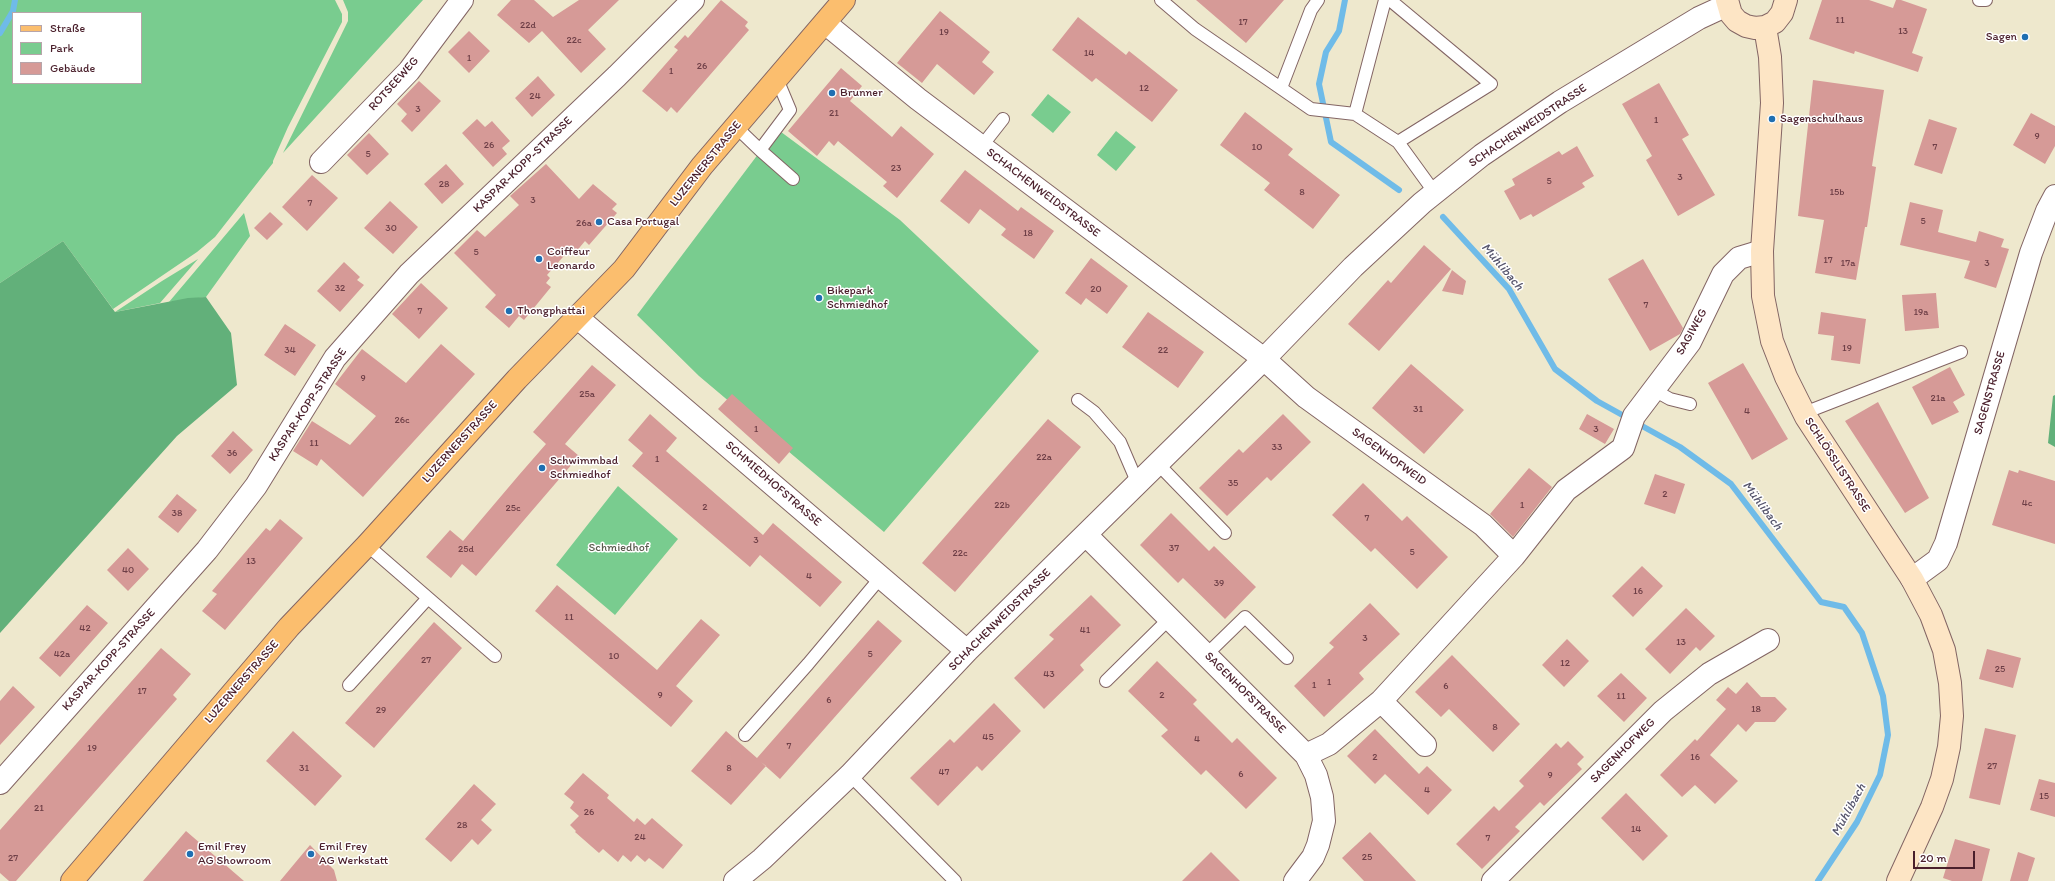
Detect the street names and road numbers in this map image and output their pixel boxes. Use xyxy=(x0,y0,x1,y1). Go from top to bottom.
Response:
street label: ROTSEEWEG xyxy=(366,54,422,114)
street label: SCHACHENWEIDSTRASSE xyxy=(1466,81,1590,171)
street label: KASPAR-KOPP-STRASSE xyxy=(470,114,576,216)
street label: LUZERNERSTRASSE xyxy=(667,118,745,210)
street label: SCHACHENWEIDSTRASSE xyxy=(983,145,1103,241)
street label: SAGIWEG xyxy=(1673,306,1711,358)
street label: KASPAR-KOPP-STRASSE xyxy=(266,346,350,464)
street label: SAGENSTRASSE xyxy=(1971,350,2009,436)
street label: LUZERNERSTRASSE xyxy=(419,398,501,486)
street label: SCHLÖSSLISTRASSE xyxy=(1801,415,1873,515)
street label: SAGENHOFWEID xyxy=(1349,425,1429,489)
street label: SCHMIEDHOFSTRASSE xyxy=(722,438,824,530)
street label: SCHACHENWEIDSTRASSE xyxy=(946,566,1054,674)
street label: KASPAR-KOPP-STRASSE xyxy=(59,606,159,714)
street label: LUZERNERSTRASSE xyxy=(202,637,282,727)
street label: SAGENHOFSTRASSE xyxy=(1201,649,1289,737)
street label: SAGENHOFWEG xyxy=(1588,716,1658,786)

